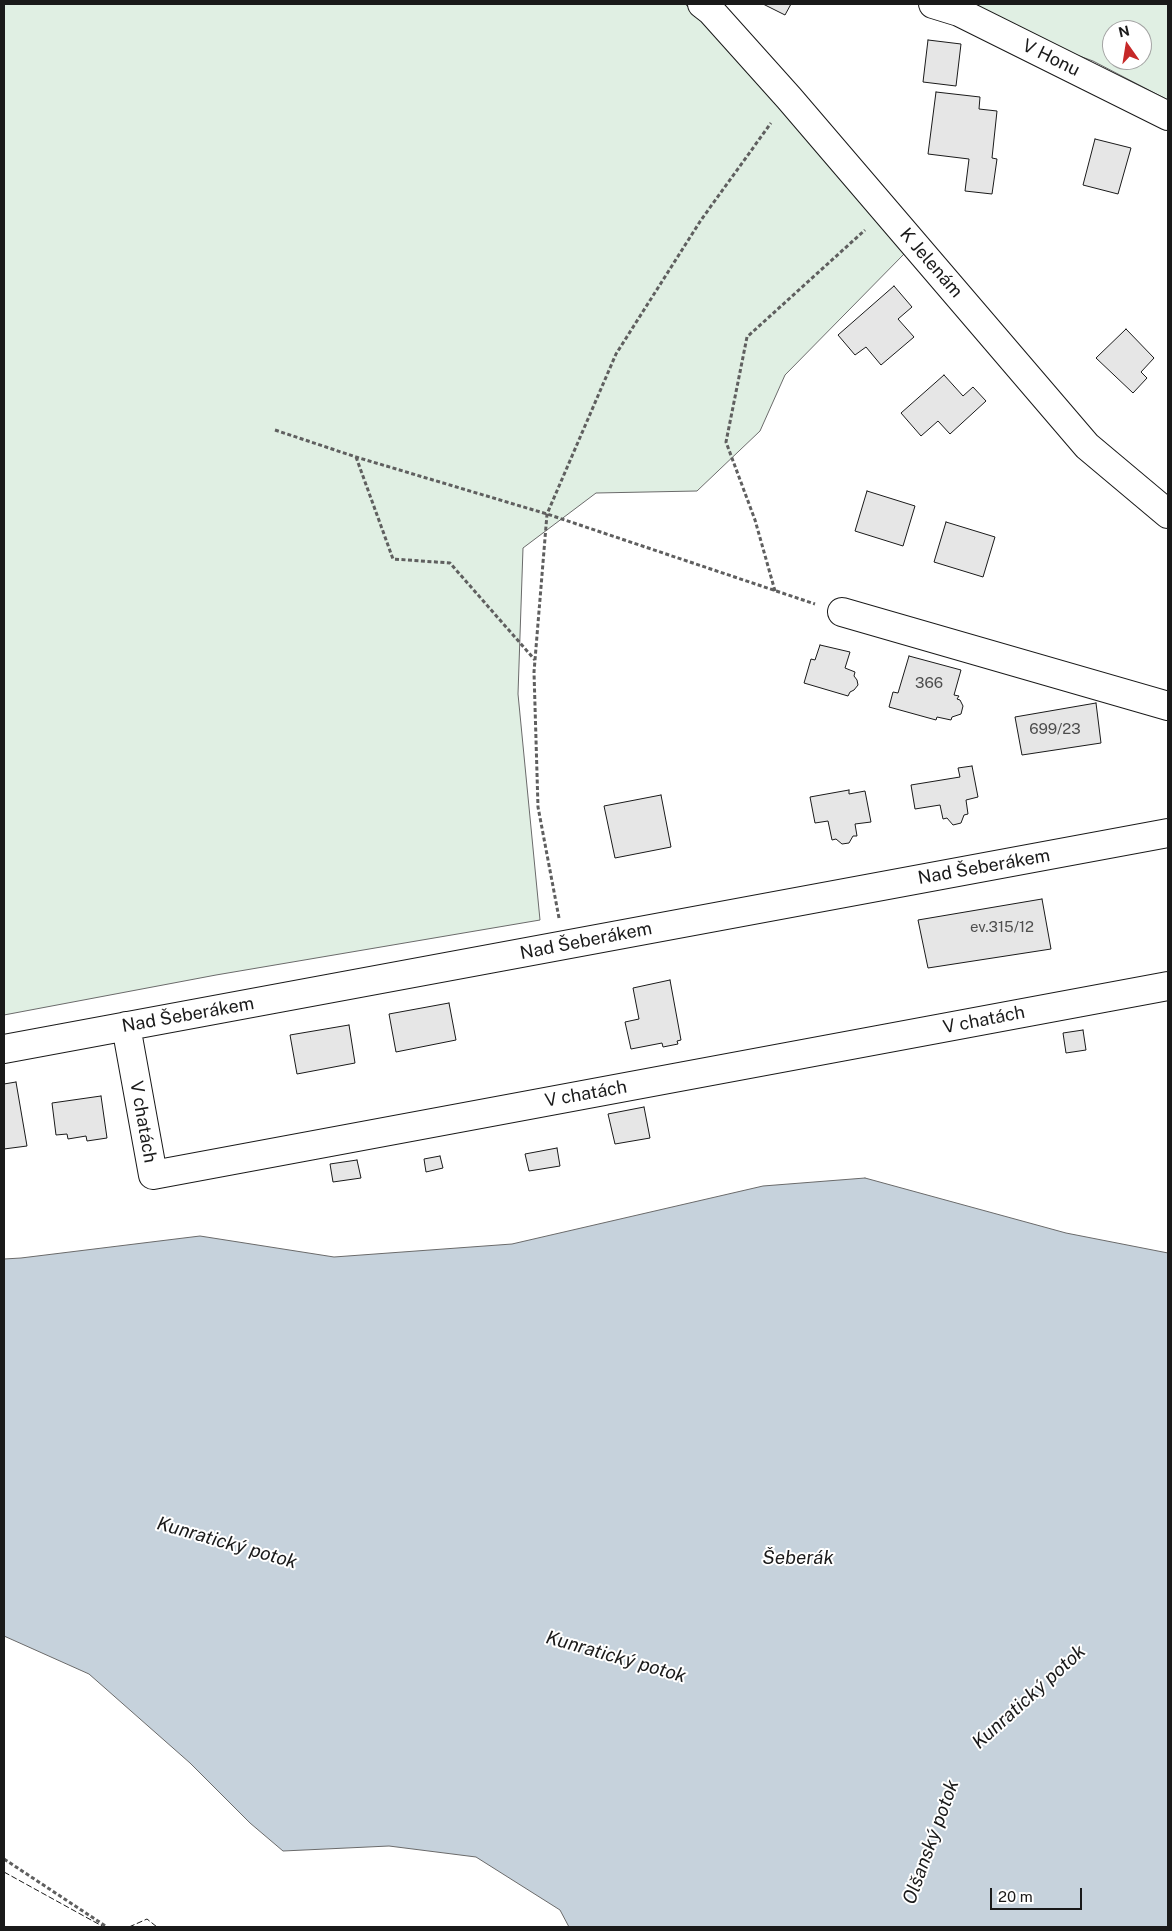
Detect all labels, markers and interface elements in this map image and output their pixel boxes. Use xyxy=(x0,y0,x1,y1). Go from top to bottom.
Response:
north arrow xyxy=(1102,20,1152,70)
text: N xyxy=(1117,22,1131,40)
street label: V Honu xyxy=(1019,35,1083,81)
street label: K Jelenám xyxy=(895,224,967,302)
house number: 366 xyxy=(915,674,943,692)
house number: 699/23 xyxy=(1029,720,1081,738)
street label: Nad Šeberákem xyxy=(916,845,1052,889)
street label: Nad Šeberákem xyxy=(518,918,654,964)
house number: ev.315/12 xyxy=(970,918,1034,936)
street label: Nad Šeberákem xyxy=(120,993,256,1037)
street label: V chatách xyxy=(941,1001,1027,1039)
street label: V chatách xyxy=(543,1076,629,1112)
street label: V chatách xyxy=(125,1079,161,1165)
water label: Kunratický potok xyxy=(154,1512,300,1574)
water label: Šeberák xyxy=(762,1547,834,1569)
water label: Kunratický potok xyxy=(543,1626,689,1688)
water label: Kunratický potok xyxy=(968,1640,1090,1754)
water label: Olšanský potok xyxy=(898,1777,964,1907)
scale bar xyxy=(992,1878,1084,1910)
text: 20 m xyxy=(998,1888,1033,1905)

